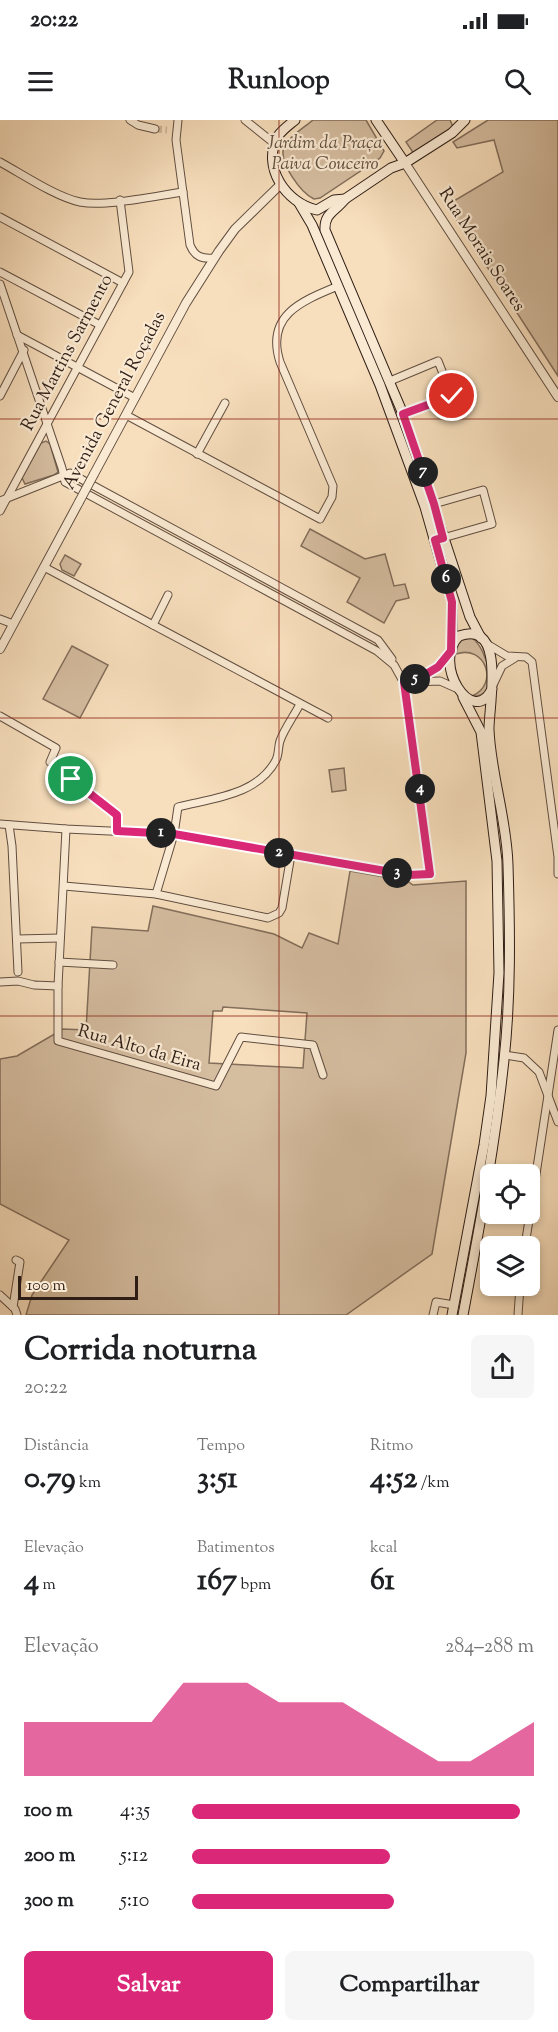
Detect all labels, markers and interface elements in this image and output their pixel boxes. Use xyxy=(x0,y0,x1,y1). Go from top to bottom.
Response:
text: 20:22 xyxy=(30,5,78,37)
text: Runloop xyxy=(228,62,330,101)
icon: menu xyxy=(24,65,57,98)
icon: search xyxy=(501,65,534,98)
park label: Jardim da Praça Paiva Couceiro xyxy=(266,131,383,178)
street label: Rua Morais Soares xyxy=(431,183,531,317)
street label: Rua Martins Sarmento xyxy=(16,270,120,436)
street label: Avenida General Roçadas xyxy=(57,307,173,495)
pin xyxy=(426,370,477,421)
icon: check xyxy=(435,379,468,412)
pin: 7 xyxy=(408,457,438,487)
text: 7 xyxy=(419,460,427,483)
pin: 6 xyxy=(431,564,461,594)
text: 6 xyxy=(442,567,450,590)
pin: 5 xyxy=(400,664,430,694)
text: 5 xyxy=(412,667,418,690)
pin xyxy=(45,753,96,804)
icon: arrive xyxy=(54,762,87,795)
pin: 4 xyxy=(405,774,435,804)
text: 4 xyxy=(416,777,424,800)
pin: 1 xyxy=(146,818,176,848)
text: 1 xyxy=(158,821,164,844)
pin: 2 xyxy=(264,838,294,868)
text: 2 xyxy=(275,841,283,864)
pin: 3 xyxy=(382,858,412,888)
text: 3 xyxy=(394,861,400,884)
street label: Rua Alto da Eira xyxy=(74,1019,204,1079)
map controls xyxy=(480,1164,540,1296)
button: locate xyxy=(480,1164,540,1224)
button: layers xyxy=(480,1236,540,1296)
scale bar xyxy=(18,1273,138,1300)
text: 100 m xyxy=(27,1275,66,1298)
text: Corrida noturna xyxy=(24,1327,257,1375)
button: share xyxy=(471,1335,534,1398)
text: 20:22 xyxy=(24,1374,68,1403)
text: Distância xyxy=(24,1435,89,1458)
text: Tempo xyxy=(197,1435,245,1458)
text: Ritmo xyxy=(370,1435,413,1458)
text: 0.79 xyxy=(24,1458,76,1501)
text: 3:51 xyxy=(197,1458,237,1501)
text: 4:52 xyxy=(370,1458,417,1501)
text: km xyxy=(76,1472,101,1495)
text: /km xyxy=(417,1472,450,1495)
text: Elevação xyxy=(24,1537,84,1560)
text: Batimentos xyxy=(197,1537,275,1560)
text: kcal xyxy=(370,1537,398,1560)
text: 4 xyxy=(24,1560,39,1603)
text: 167 xyxy=(197,1560,237,1603)
text: 61 xyxy=(370,1560,395,1603)
text: m xyxy=(39,1574,56,1597)
text: bpm xyxy=(237,1574,271,1597)
text: Elevação xyxy=(24,1633,99,1662)
text: 284–288 m xyxy=(445,1633,534,1662)
text: 100 m xyxy=(24,1797,73,1826)
text: 4:35 xyxy=(120,1797,150,1826)
text: 200 m xyxy=(24,1842,75,1871)
text: 5:12 xyxy=(120,1842,148,1871)
text: 300 m xyxy=(24,1887,74,1916)
text: 5:10 xyxy=(120,1887,149,1916)
button: Salvar xyxy=(24,1951,273,2020)
button: Compartilhar xyxy=(285,1951,534,2020)

